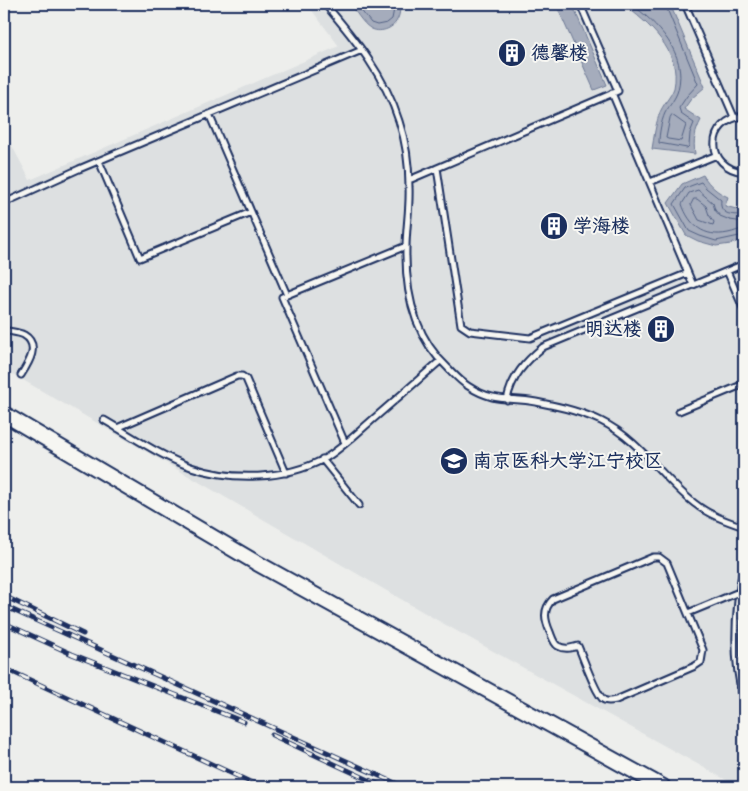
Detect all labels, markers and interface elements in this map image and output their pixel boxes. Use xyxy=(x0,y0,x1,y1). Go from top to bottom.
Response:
building icon: 德馨楼 xyxy=(497,38,527,68)
place label: 德馨楼 xyxy=(531,41,588,66)
building icon: 学海楼 xyxy=(539,211,569,241)
place label: 学海楼 xyxy=(573,214,630,239)
building icon: 明达楼 xyxy=(646,314,676,344)
place label: 明达楼 xyxy=(585,317,642,342)
school or university icon: 南京医科大学江宁校区 xyxy=(439,446,469,476)
place label: 南京医科大学江宁校区 xyxy=(473,449,663,474)

